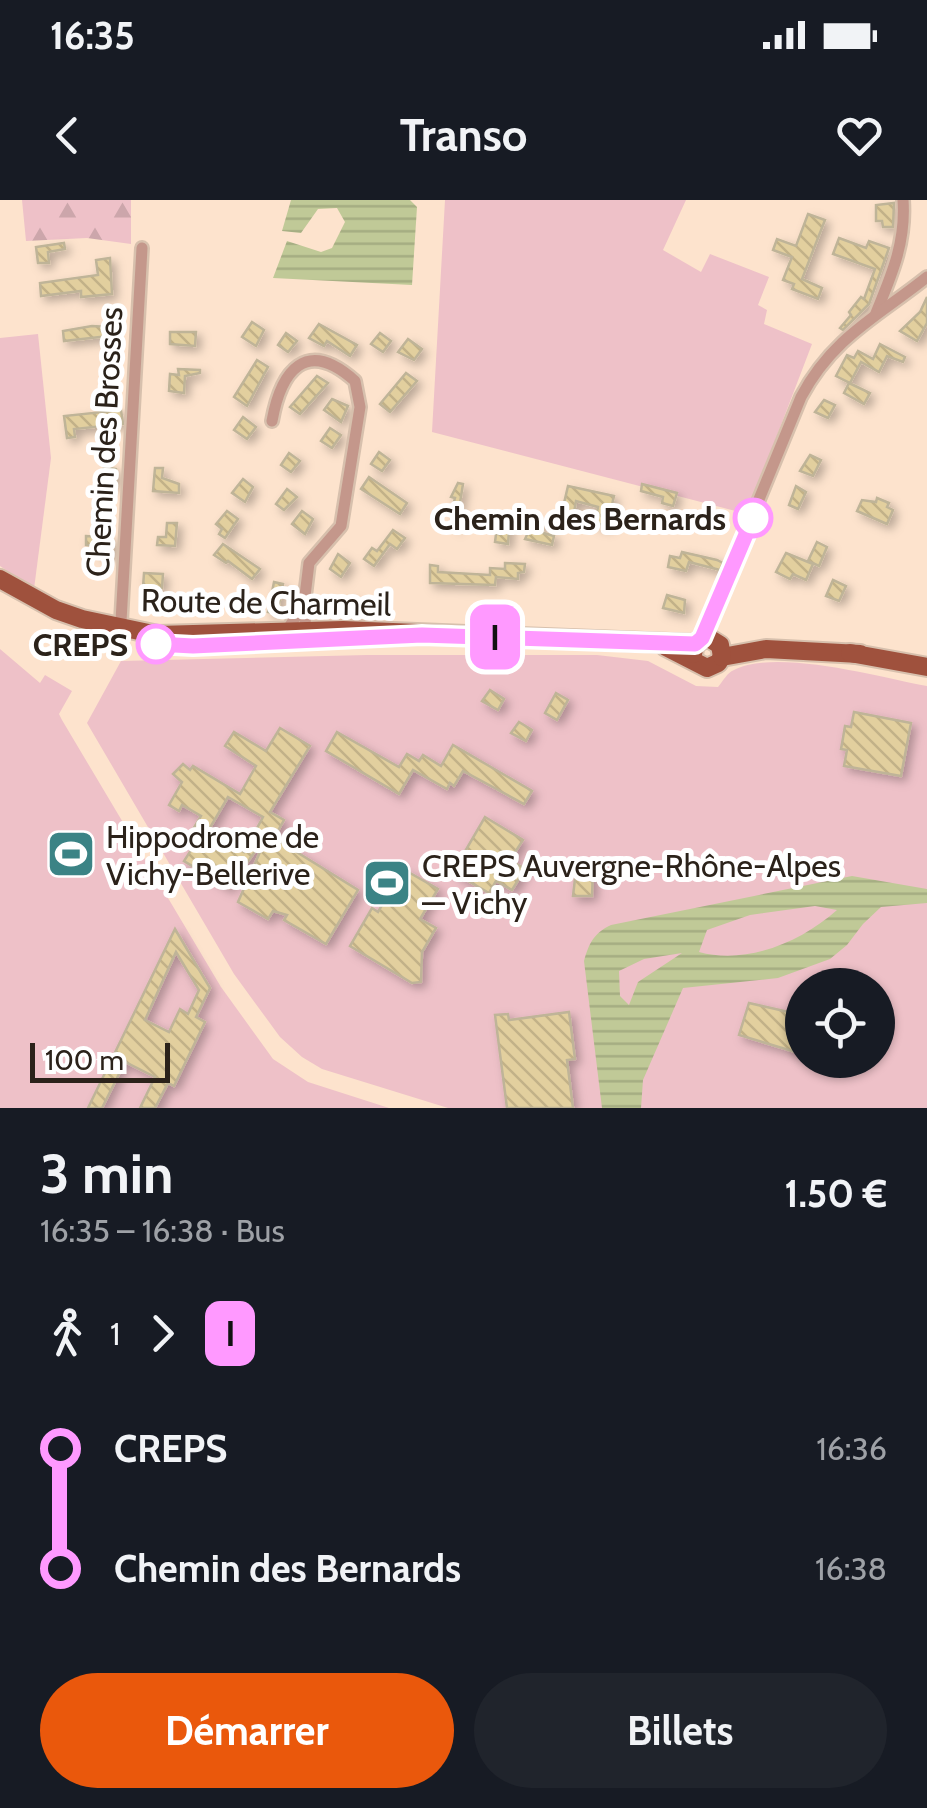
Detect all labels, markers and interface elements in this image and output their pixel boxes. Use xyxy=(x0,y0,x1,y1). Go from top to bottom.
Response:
text: 16:35 xyxy=(50,12,135,59)
icon: back xyxy=(40,108,95,163)
text: Transo xyxy=(400,108,527,162)
icon: heart xyxy=(832,108,887,163)
street label: Chemin des Brosses xyxy=(77,306,131,578)
place label: Chemin des Bernards xyxy=(434,499,726,538)
marker: Chemin des Bernards xyxy=(734,499,772,537)
street label: Route de Charmeil xyxy=(141,580,392,624)
line badge: I xyxy=(462,604,528,670)
text: I xyxy=(490,616,500,659)
place label: CREPS xyxy=(33,625,128,664)
marker: CREPS xyxy=(137,625,175,663)
place label: Hippodrome de Vichy-Bellerive xyxy=(106,817,319,893)
sports icon: Hippodrome de Vichy-Bellerive xyxy=(45,828,97,880)
place label: CREPS Auvergne-Rhône-Alpes — Vichy xyxy=(422,846,841,922)
sports icon: CREPS Auvergne-Rhône-Alpes — Vichy xyxy=(361,857,413,909)
map controls xyxy=(785,968,895,1078)
button: locate xyxy=(785,968,895,1078)
scale bar xyxy=(30,1038,170,1083)
text: 100 m xyxy=(45,1043,124,1077)
text: 3 min xyxy=(40,1140,173,1207)
text: 1.50 € xyxy=(784,1170,887,1217)
text: 16:35 – 16:38 · Bus xyxy=(40,1211,285,1250)
icon: walk xyxy=(40,1306,95,1361)
icon: forward xyxy=(135,1306,190,1361)
text: I xyxy=(225,1312,235,1355)
text: 1 xyxy=(110,1314,120,1353)
text: CREPS xyxy=(114,1425,227,1472)
text: 16:36 xyxy=(816,1429,887,1468)
text: Chemin des Bernards xyxy=(114,1545,461,1592)
text: 16:38 xyxy=(815,1549,887,1588)
button: Démarrer xyxy=(40,1673,454,1788)
button: Billets xyxy=(474,1673,887,1788)

